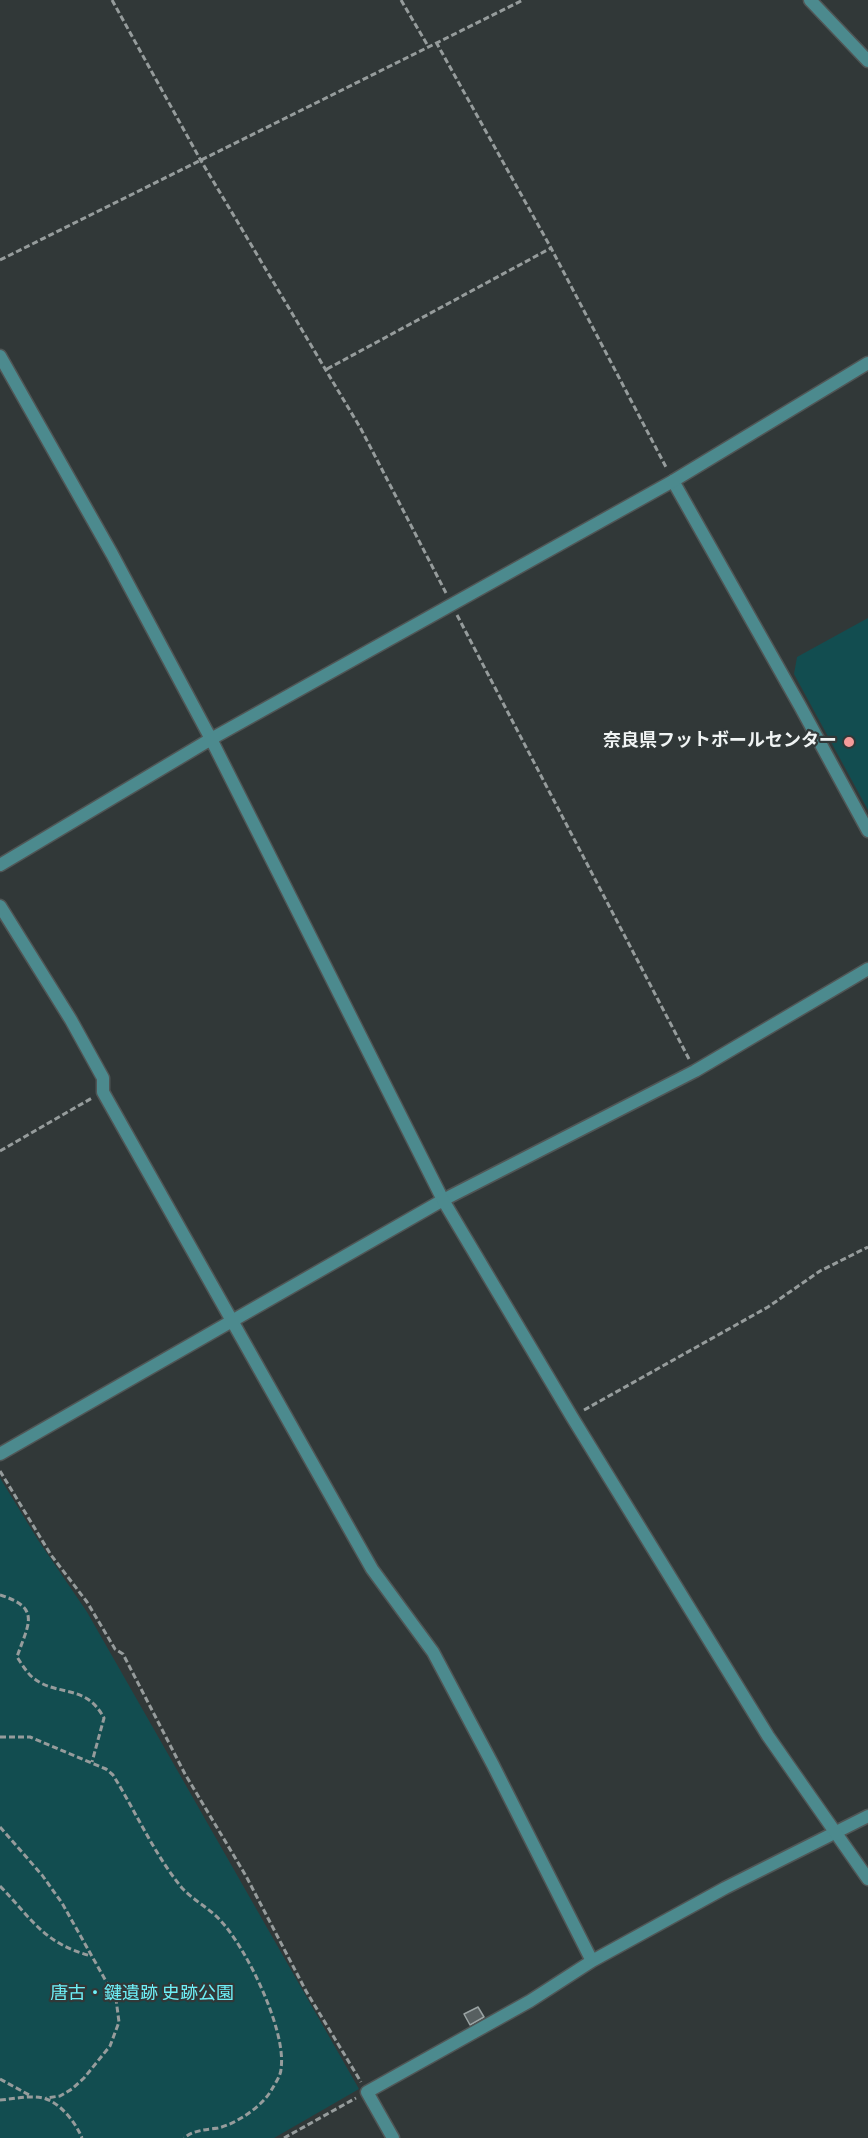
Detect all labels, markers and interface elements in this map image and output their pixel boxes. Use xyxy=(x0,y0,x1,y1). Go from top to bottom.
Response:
place label: 奈良県フットボールセンター xyxy=(603,731,837,753)
marker: 奈良県フットボールセンター xyxy=(842,735,856,749)
park label: 唐古・鍵遺跡 史跡公園 xyxy=(50,1984,234,2006)

